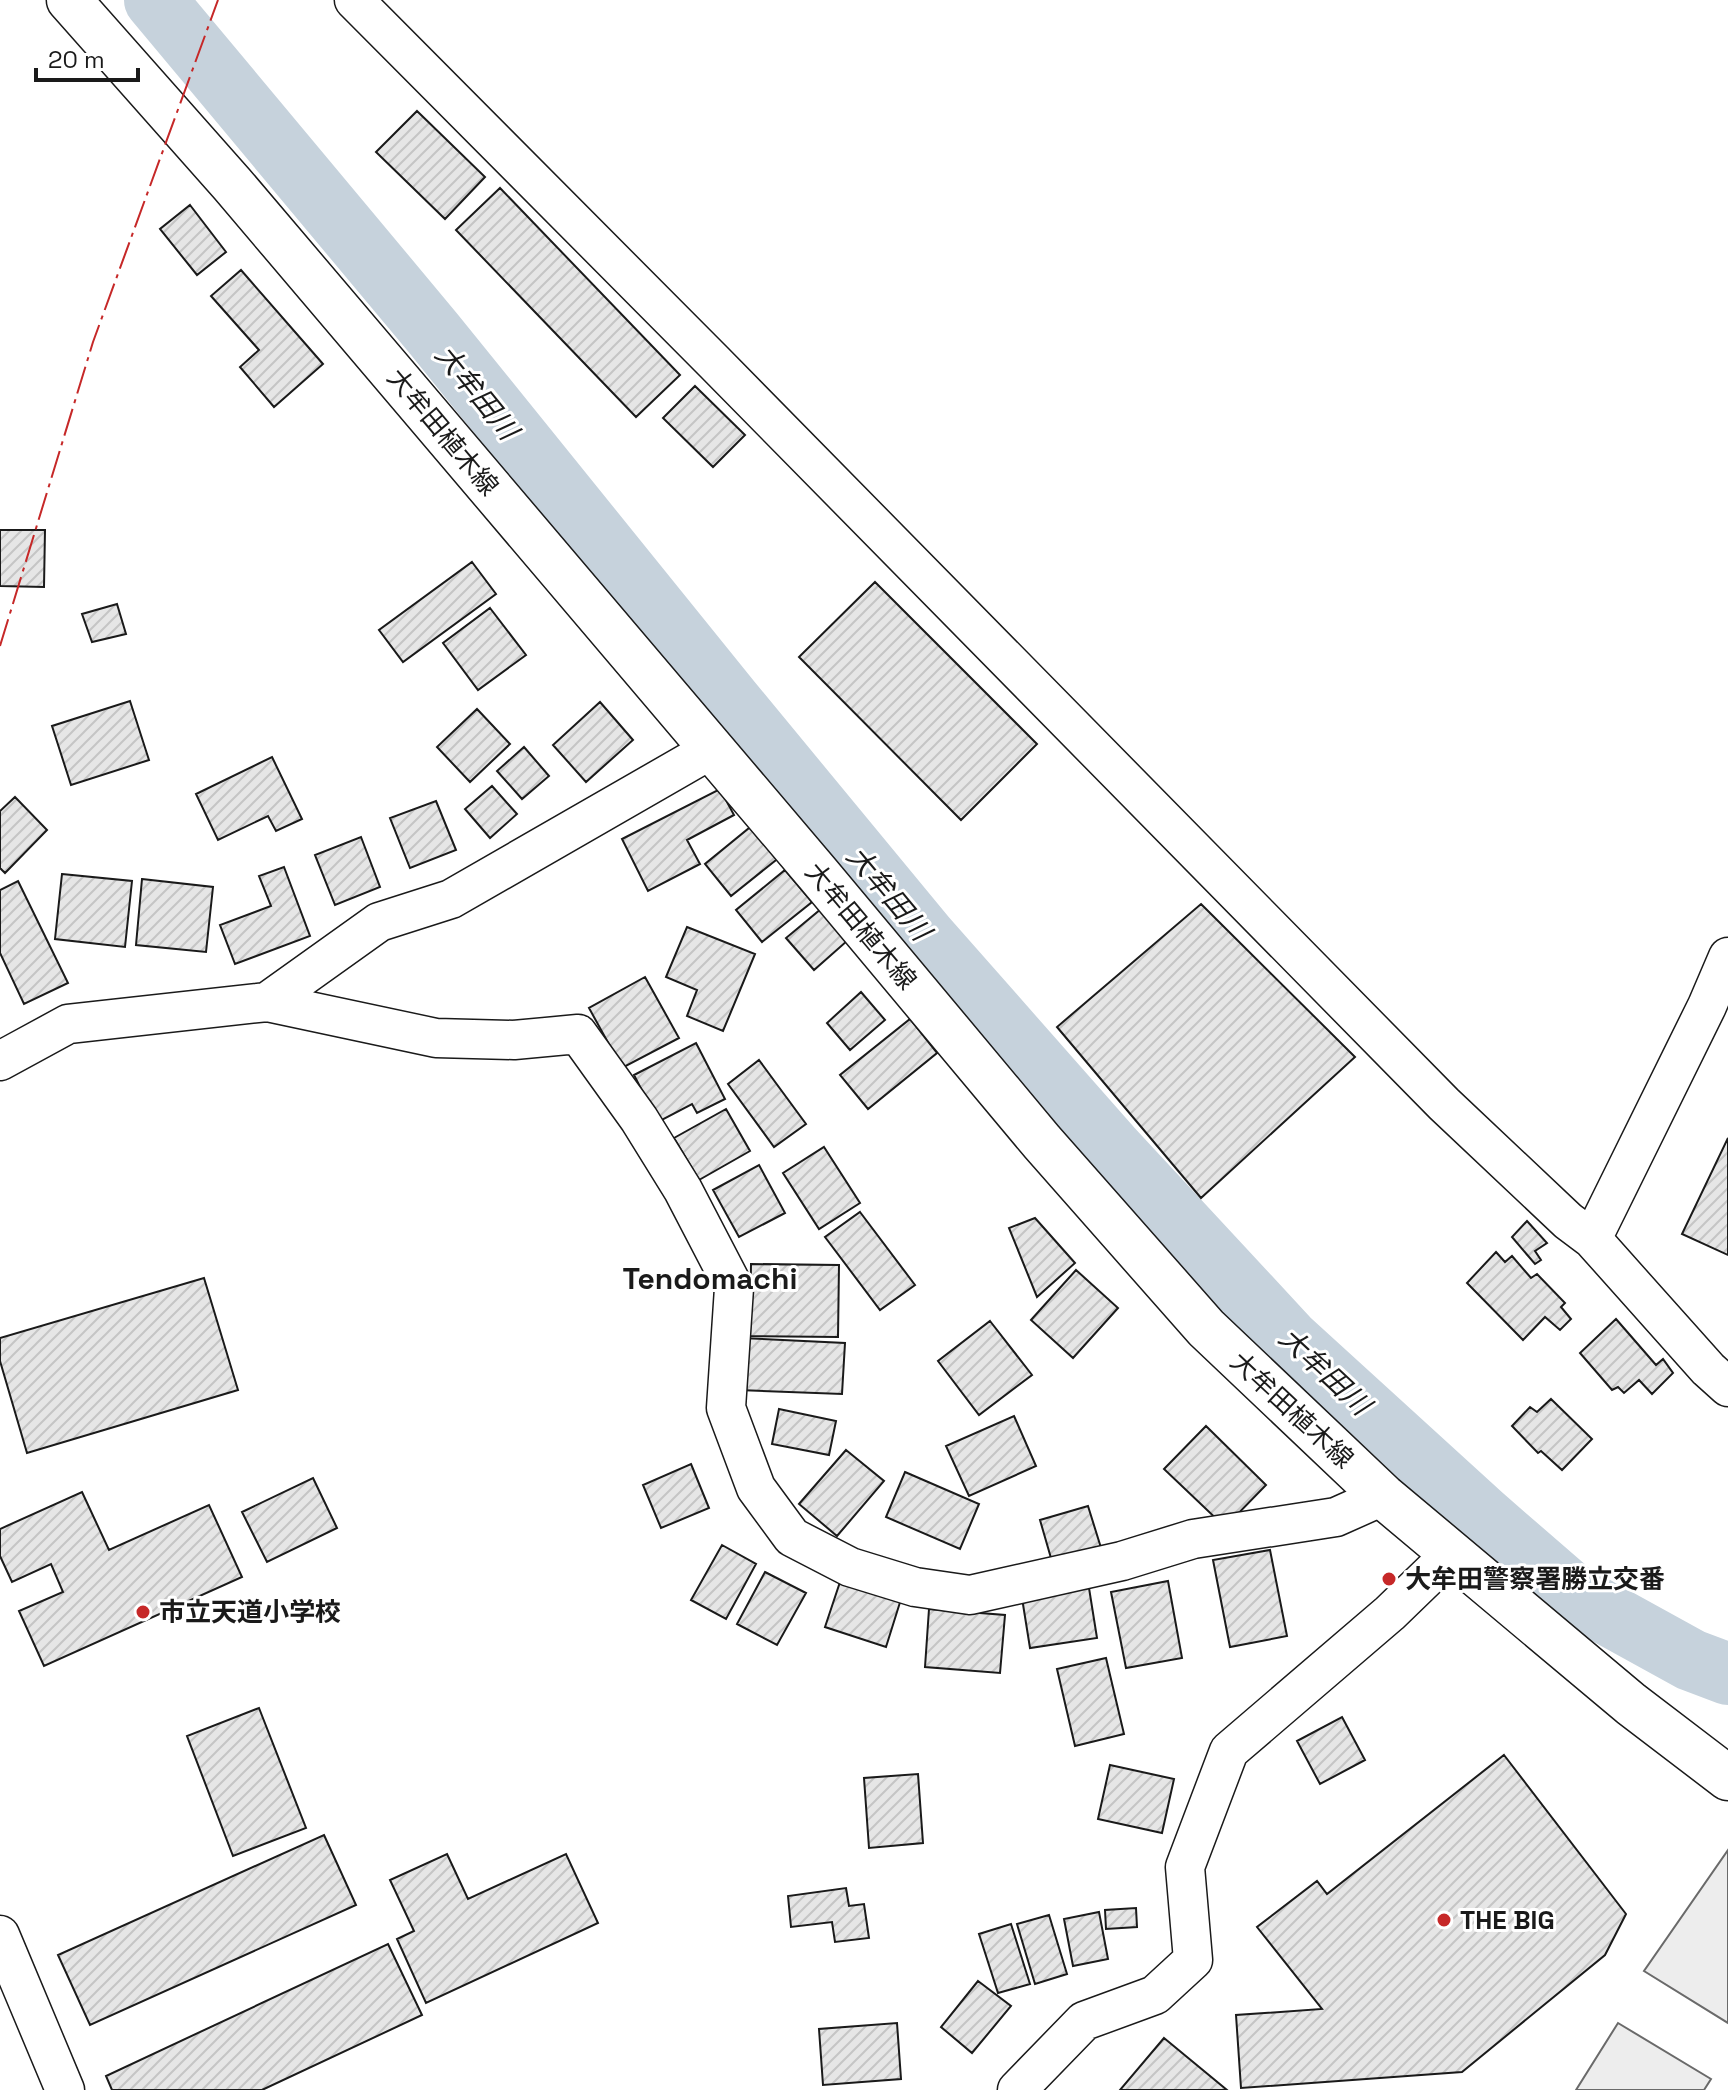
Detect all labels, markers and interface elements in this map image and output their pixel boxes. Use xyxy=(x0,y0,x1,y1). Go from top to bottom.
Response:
scale bar xyxy=(36,32,138,82)
text: 20 m xyxy=(48,44,105,75)
water label: 大牟田川 xyxy=(428,337,528,449)
street label: 大牟田植木線 xyxy=(380,361,506,503)
water label: 大牟田川 xyxy=(839,839,941,950)
street label: 大牟田植木線 xyxy=(798,855,924,997)
district label: Tendomachi xyxy=(623,1259,797,1298)
water label: 大牟田川 xyxy=(1272,1320,1380,1424)
street label: 大牟田植木線 xyxy=(1223,1344,1361,1476)
place label: 大牟田警察署勝立交番 xyxy=(1405,1562,1665,1596)
marker: 大牟田警察署勝立交番 xyxy=(1380,1570,1398,1588)
place label: 市立天道小学校 xyxy=(159,1595,341,1629)
marker: 市立天道小学校 xyxy=(134,1603,152,1621)
place label: THE BIG xyxy=(1460,1903,1555,1937)
marker: THE BIG xyxy=(1435,1911,1453,1929)

